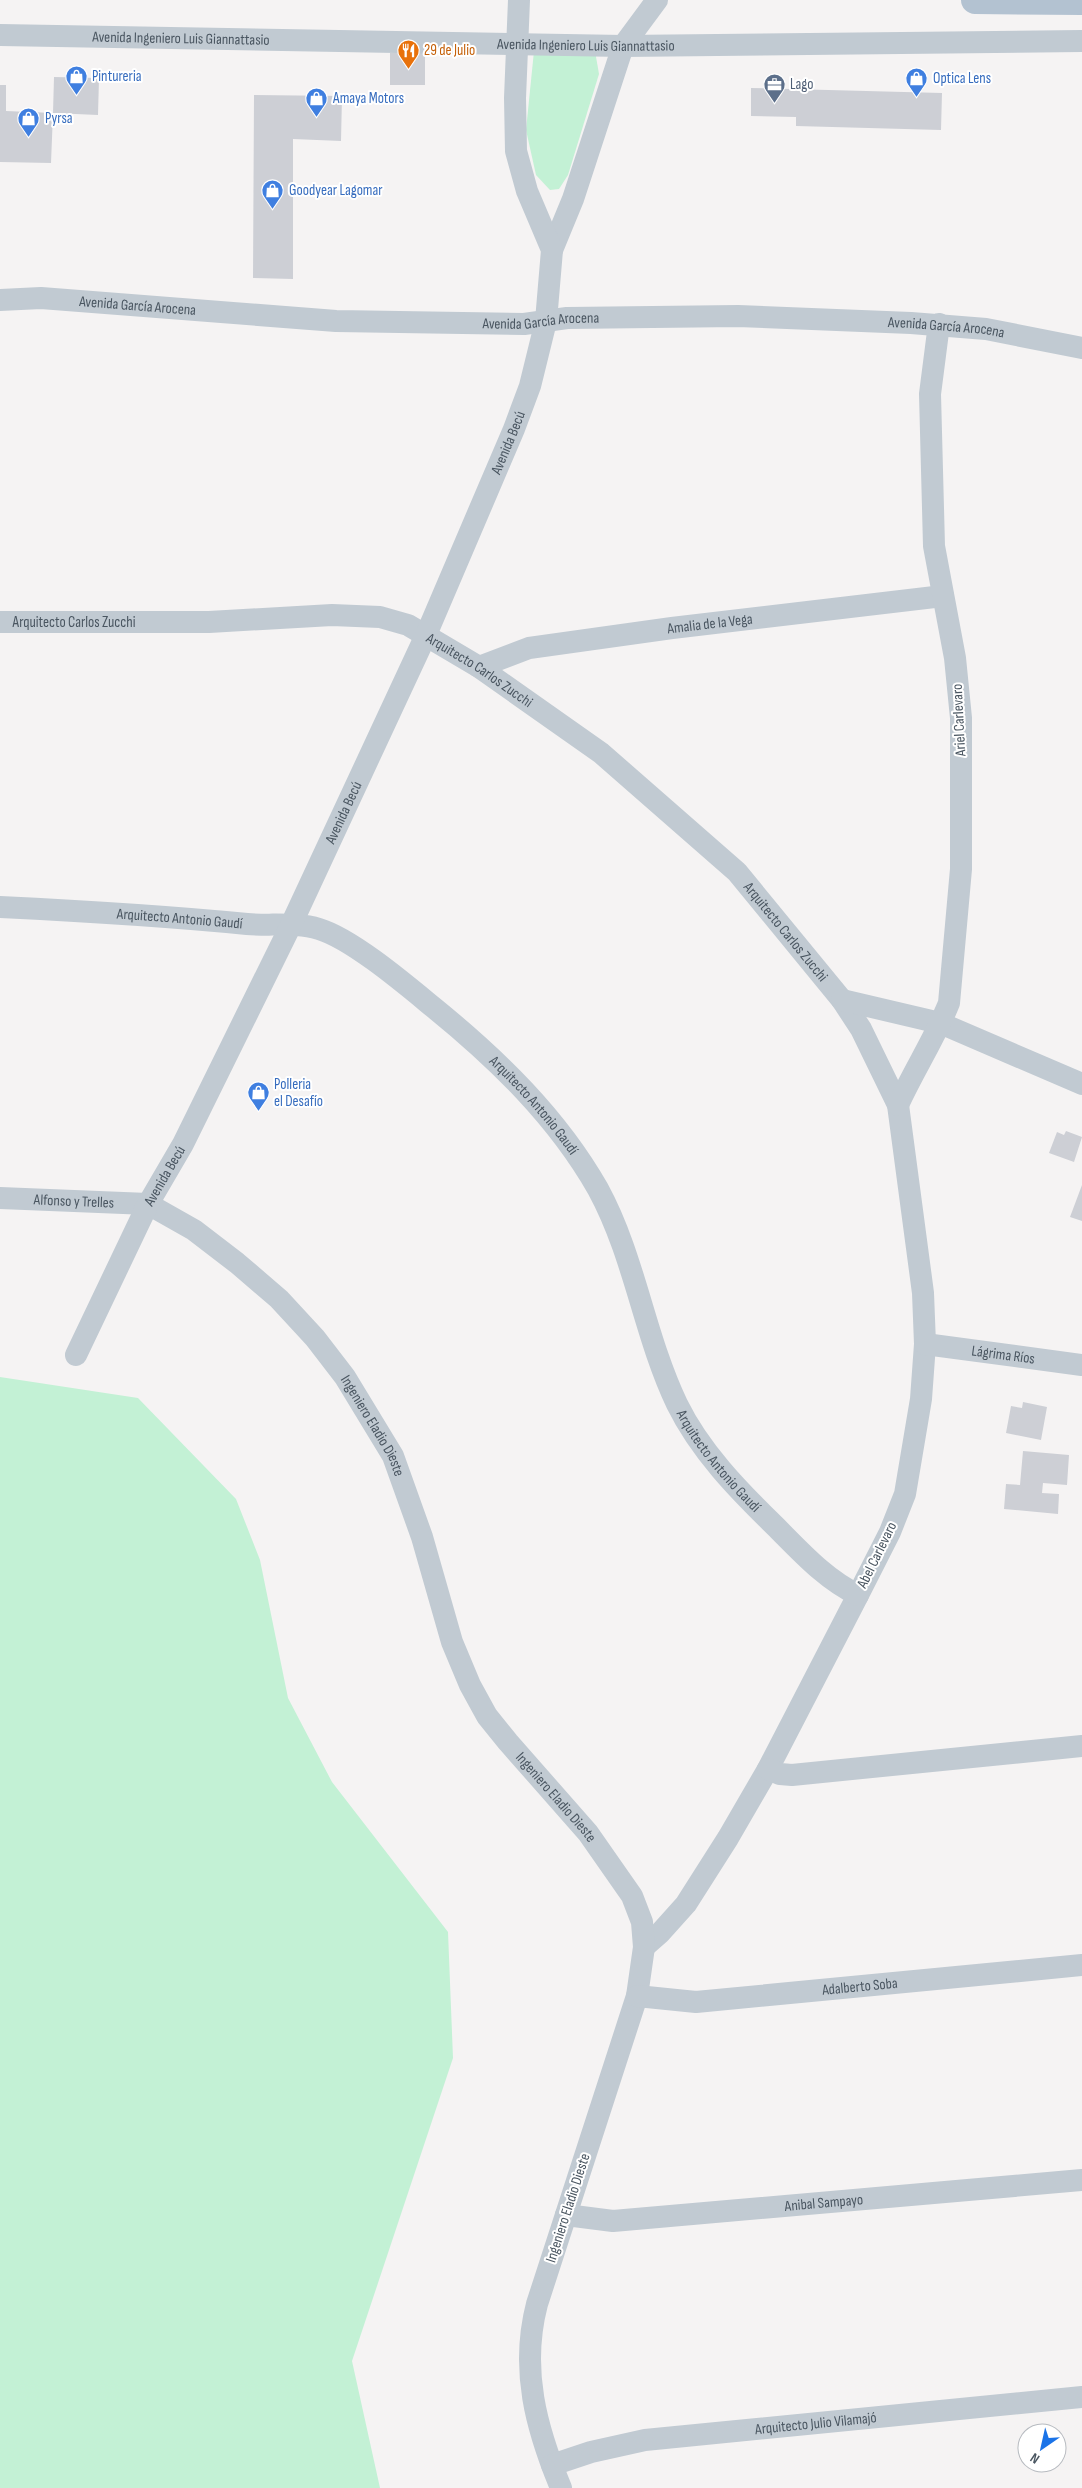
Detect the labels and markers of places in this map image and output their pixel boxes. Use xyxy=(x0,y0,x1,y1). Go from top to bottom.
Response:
restaurant icon: 29 de Julio xyxy=(396,38,420,69)
place label: 29 de Julio xyxy=(424,41,475,60)
shop icon: Pintureria xyxy=(64,64,88,95)
shop icon: Optica Lens xyxy=(905,66,929,97)
place label: Pintureria xyxy=(92,67,142,86)
place label: Optica Lens xyxy=(933,69,991,88)
office icon: Lago xyxy=(762,72,786,103)
place label: Lago xyxy=(790,75,813,94)
shop icon: Amaya Motors xyxy=(305,86,329,117)
place label: Amaya Motors xyxy=(332,89,404,108)
shop icon: Pyrsa xyxy=(17,106,41,137)
place label: Pyrsa xyxy=(45,109,73,128)
shop icon: Goodyear Lagomar xyxy=(261,178,285,209)
place label: Goodyear Lagomar xyxy=(289,181,383,200)
place label: Polleria el Desafío xyxy=(274,1075,323,1111)
shop icon: Polleria el Desafío xyxy=(246,1081,270,1112)

